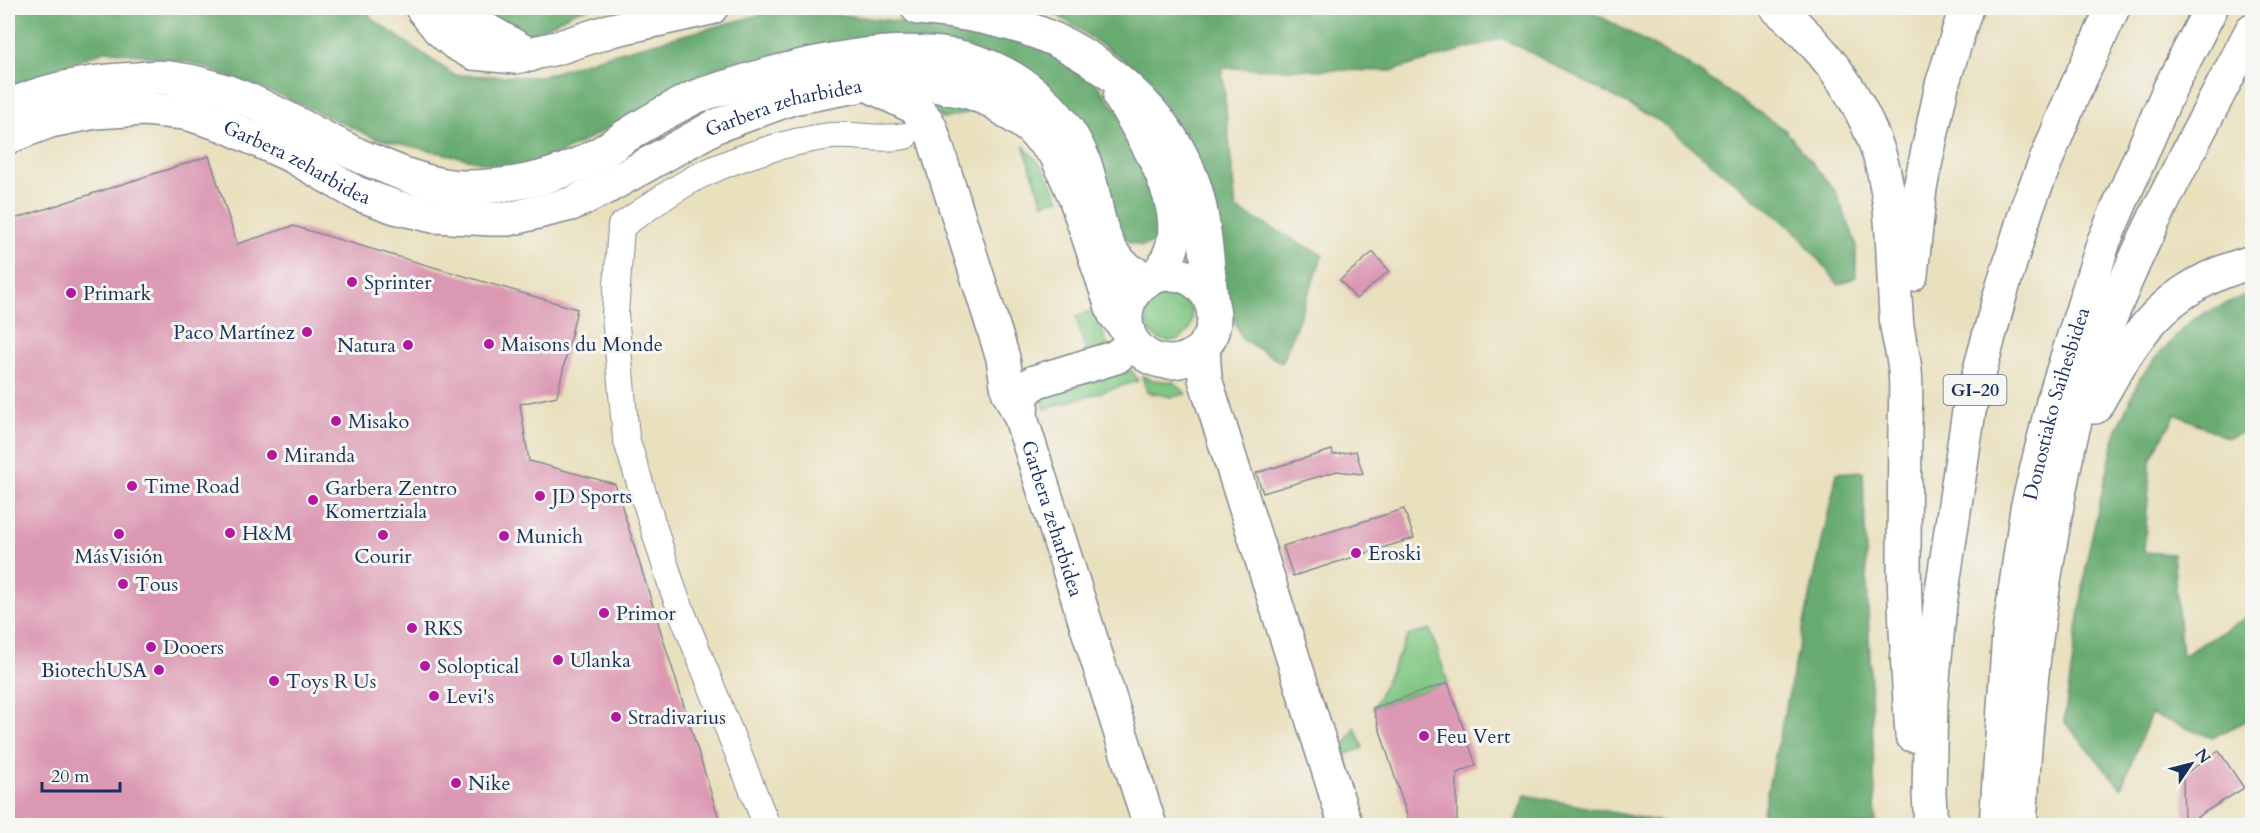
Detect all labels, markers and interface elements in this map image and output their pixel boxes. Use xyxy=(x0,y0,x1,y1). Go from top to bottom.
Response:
street label: Garbera zeharbidea xyxy=(700,72,864,143)
street label: Garbera zeharbidea xyxy=(219,113,375,211)
place label: Sprinter xyxy=(364,269,432,296)
marker: Sprinter xyxy=(345,275,359,289)
place label: Primark xyxy=(83,280,152,307)
marker: Primark xyxy=(64,286,78,300)
street label: Donostiako Saihesbidea xyxy=(2016,303,2096,503)
place label: Paco Martínez xyxy=(173,319,295,346)
marker: Paco Martínez xyxy=(300,325,314,339)
place label: Maisons du Monde xyxy=(501,331,663,358)
place label: Natura xyxy=(337,332,396,359)
marker: Maisons du Monde xyxy=(482,337,496,351)
marker: Natura xyxy=(401,338,415,352)
road number: GI-20 xyxy=(1944,375,2006,405)
place label: Misako xyxy=(348,408,409,435)
marker: Misako xyxy=(329,414,343,428)
street label: Garbera zeharbidea xyxy=(1015,437,1090,600)
place label: Miranda xyxy=(284,442,355,469)
marker: Miranda xyxy=(265,448,279,462)
place label: Time Road xyxy=(144,473,240,500)
place label: Garbera Zentro Komertziala xyxy=(325,475,457,525)
marker: Time Road xyxy=(125,479,139,493)
place label: JD Sports xyxy=(549,483,632,510)
marker: JD Sports xyxy=(533,489,547,503)
marker: Garbera Zentro Komertziala xyxy=(306,493,320,507)
place label: H&M xyxy=(242,520,293,547)
place label: Munich xyxy=(516,523,583,550)
marker: H&M xyxy=(223,526,237,540)
marker: MásVisión xyxy=(112,527,126,541)
marker: Courir xyxy=(376,528,390,542)
marker: Munich xyxy=(497,529,511,543)
place label: Eroski xyxy=(1368,540,1422,567)
place label: MásVisión xyxy=(75,543,164,570)
place label: Courir xyxy=(354,543,412,570)
marker: Eroski xyxy=(1349,546,1363,560)
place label: Tous xyxy=(135,571,178,598)
marker: Tous xyxy=(116,577,130,591)
place label: Primor xyxy=(616,600,676,627)
marker: Primor xyxy=(597,606,611,620)
place label: RKS xyxy=(424,615,463,642)
marker: RKS xyxy=(405,621,419,635)
place label: Dooers xyxy=(163,634,224,661)
marker: Dooers xyxy=(144,640,158,654)
place label: Ulanka xyxy=(570,647,631,674)
place label: Soloptical xyxy=(437,653,519,680)
marker: Ulanka xyxy=(551,653,565,667)
place label: BiotechUSA xyxy=(41,657,148,684)
marker: Soloptical xyxy=(418,659,432,673)
marker: BiotechUSA xyxy=(152,663,166,677)
place label: Toys R Us xyxy=(286,668,376,695)
marker: Toys R Us xyxy=(267,674,281,688)
place label: Levi's xyxy=(446,683,494,710)
marker: Levi's xyxy=(427,689,441,703)
place label: Stradivarius xyxy=(628,704,726,731)
marker: Stradivarius xyxy=(609,710,623,724)
place label: Feu Vert xyxy=(1436,723,1511,750)
marker: Feu Vert xyxy=(1417,729,1431,743)
north arrow xyxy=(2161,734,2221,794)
text: N xyxy=(2189,744,2216,768)
scale bar xyxy=(42,755,120,793)
text: 20 m xyxy=(51,764,90,789)
place label: Nike xyxy=(468,770,510,797)
marker: Nike xyxy=(449,776,463,790)

